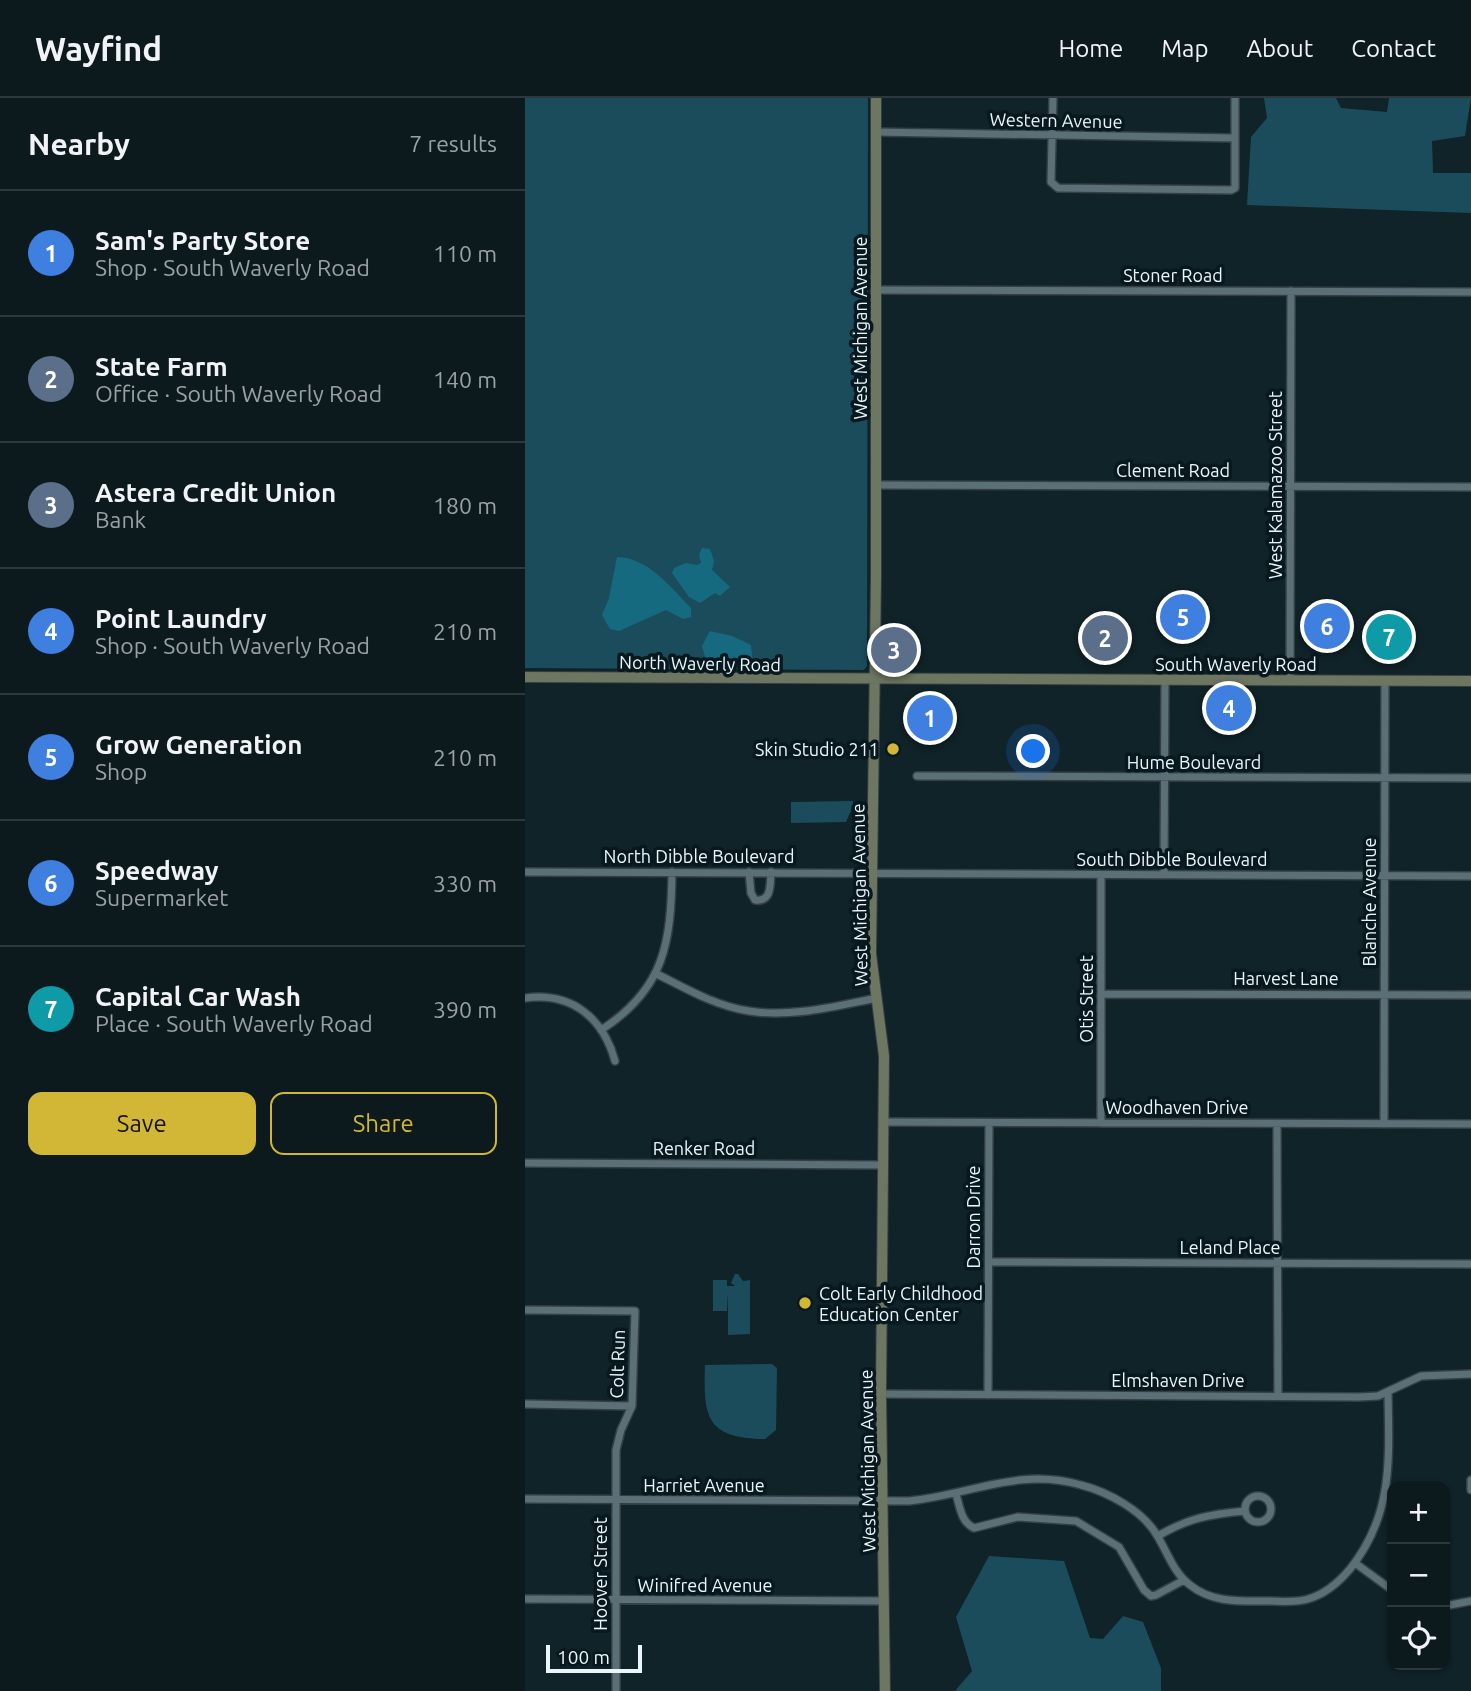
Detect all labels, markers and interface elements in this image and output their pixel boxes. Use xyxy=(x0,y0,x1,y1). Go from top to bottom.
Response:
text: Wayfind xyxy=(35,30,162,67)
text: Home xyxy=(1058,35,1123,62)
text: Map xyxy=(1161,35,1208,62)
text: About xyxy=(1246,35,1313,62)
text: Contact xyxy=(1351,35,1436,62)
street label: Western Avenue xyxy=(989,109,1123,131)
text: Nearby xyxy=(28,127,130,161)
text: 7 results xyxy=(409,131,497,156)
text: Sam's Party Store xyxy=(95,226,310,255)
street label: West Michigan Avenue xyxy=(850,236,870,420)
text: 1 xyxy=(45,241,57,266)
text: 110 m xyxy=(433,241,497,266)
text: Shop · South Waverly Road xyxy=(95,255,370,280)
street label: Stoner Road xyxy=(1123,265,1223,285)
text: State Farm xyxy=(95,352,228,381)
text: 2 xyxy=(45,367,57,392)
text: 140 m xyxy=(433,367,497,392)
text: Office · South Waverly Road xyxy=(95,381,382,406)
street label: West Kalamazoo Street xyxy=(1265,391,1285,579)
street label: Clement Road xyxy=(1116,460,1230,480)
text: Astera Credit Union xyxy=(95,478,336,507)
text: 3 xyxy=(45,493,57,518)
text: 180 m xyxy=(433,493,497,518)
text: Bank xyxy=(95,507,146,532)
pin: 5 xyxy=(1160,591,1206,643)
pin: 6 xyxy=(1304,600,1350,652)
text: Point Laundry xyxy=(95,604,266,633)
pin: 7 xyxy=(1366,611,1412,663)
pin: 2 xyxy=(1082,612,1128,664)
text: 4 xyxy=(45,619,57,644)
text: 210 m xyxy=(433,619,497,644)
pin: 3 xyxy=(871,624,917,676)
text: Shop · South Waverly Road xyxy=(95,633,370,658)
street label: North Waverly Road xyxy=(619,652,781,674)
street label: South Waverly Road xyxy=(1155,654,1317,674)
pin: 4 xyxy=(1206,682,1252,734)
pin: 1 xyxy=(907,692,953,744)
text: Grow Generation xyxy=(95,730,302,759)
your location xyxy=(1016,734,1050,768)
place label: Skin Studio 211 xyxy=(755,739,879,759)
marker: Skin Studio 211 xyxy=(885,741,901,757)
text: 5 xyxy=(45,745,57,770)
text: 210 m xyxy=(433,745,497,770)
street label: Hume Boulevard xyxy=(1127,752,1261,772)
text: Shop xyxy=(95,759,147,784)
street label: West Michigan Avenue xyxy=(847,803,871,987)
street label: Blanche Avenue xyxy=(1359,837,1379,967)
street label: North Dibble Boulevard xyxy=(604,846,794,866)
street label: South Dibble Boulevard xyxy=(1077,849,1267,869)
text: Speedway xyxy=(95,856,219,885)
text: 6 xyxy=(45,871,57,896)
text: 330 m xyxy=(433,871,497,896)
text: Supermarket xyxy=(95,885,228,910)
street label: Otis Street xyxy=(1076,955,1096,1043)
street label: Harvest Lane xyxy=(1233,968,1339,988)
text: Capital Car Wash xyxy=(95,982,301,1011)
text: 7 xyxy=(45,997,57,1022)
text: 390 m xyxy=(433,997,497,1022)
text: Place · South Waverly Road xyxy=(95,1011,373,1036)
button: Save xyxy=(28,1092,256,1155)
button: Share xyxy=(270,1092,497,1155)
street label: Woodhaven Drive xyxy=(1105,1097,1249,1117)
street label: Renker Road xyxy=(653,1138,755,1158)
street label: Darron Drive xyxy=(963,1165,983,1269)
street label: Leland Place xyxy=(1179,1237,1281,1257)
place label: Colt Early Childhood Education Center xyxy=(819,1283,983,1324)
marker: Colt Early Childhood Education Center xyxy=(797,1295,813,1311)
street label: Colt Run xyxy=(606,1329,628,1399)
street label: West Michigan Avenue xyxy=(855,1369,879,1553)
street label: Elmshaven Drive xyxy=(1111,1370,1245,1390)
street label: Harriet Avenue xyxy=(643,1475,765,1495)
map controls xyxy=(1387,1481,1450,1670)
button: + xyxy=(1387,1481,1450,1544)
street label: Hoover Street xyxy=(590,1517,610,1631)
button: − xyxy=(1387,1544,1450,1607)
street label: Winifred Avenue xyxy=(638,1575,772,1595)
button: locate xyxy=(1387,1607,1450,1670)
scale bar xyxy=(546,1642,642,1674)
text: 100 m xyxy=(557,1646,610,1668)

